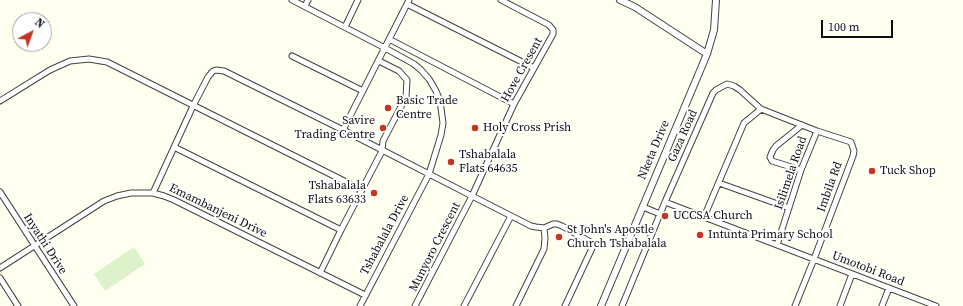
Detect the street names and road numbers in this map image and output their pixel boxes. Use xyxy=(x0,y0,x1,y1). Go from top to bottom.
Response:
street label: Hove Cresent xyxy=(498,35,546,105)
street label: Gaza Road xyxy=(665,108,701,164)
street label: Nketa Drive xyxy=(635,118,673,182)
street label: Isilimela Road xyxy=(772,134,810,212)
street label: Imbila Rd xyxy=(814,160,846,214)
street label: Emambanjeni Drive xyxy=(167,181,269,241)
street label: Tshabalala Drive xyxy=(358,192,412,278)
street label: Munyoro Crescent xyxy=(406,200,464,294)
street label: Inyathi Drive xyxy=(20,211,70,277)
street label: Umotobi Road xyxy=(830,249,906,289)

